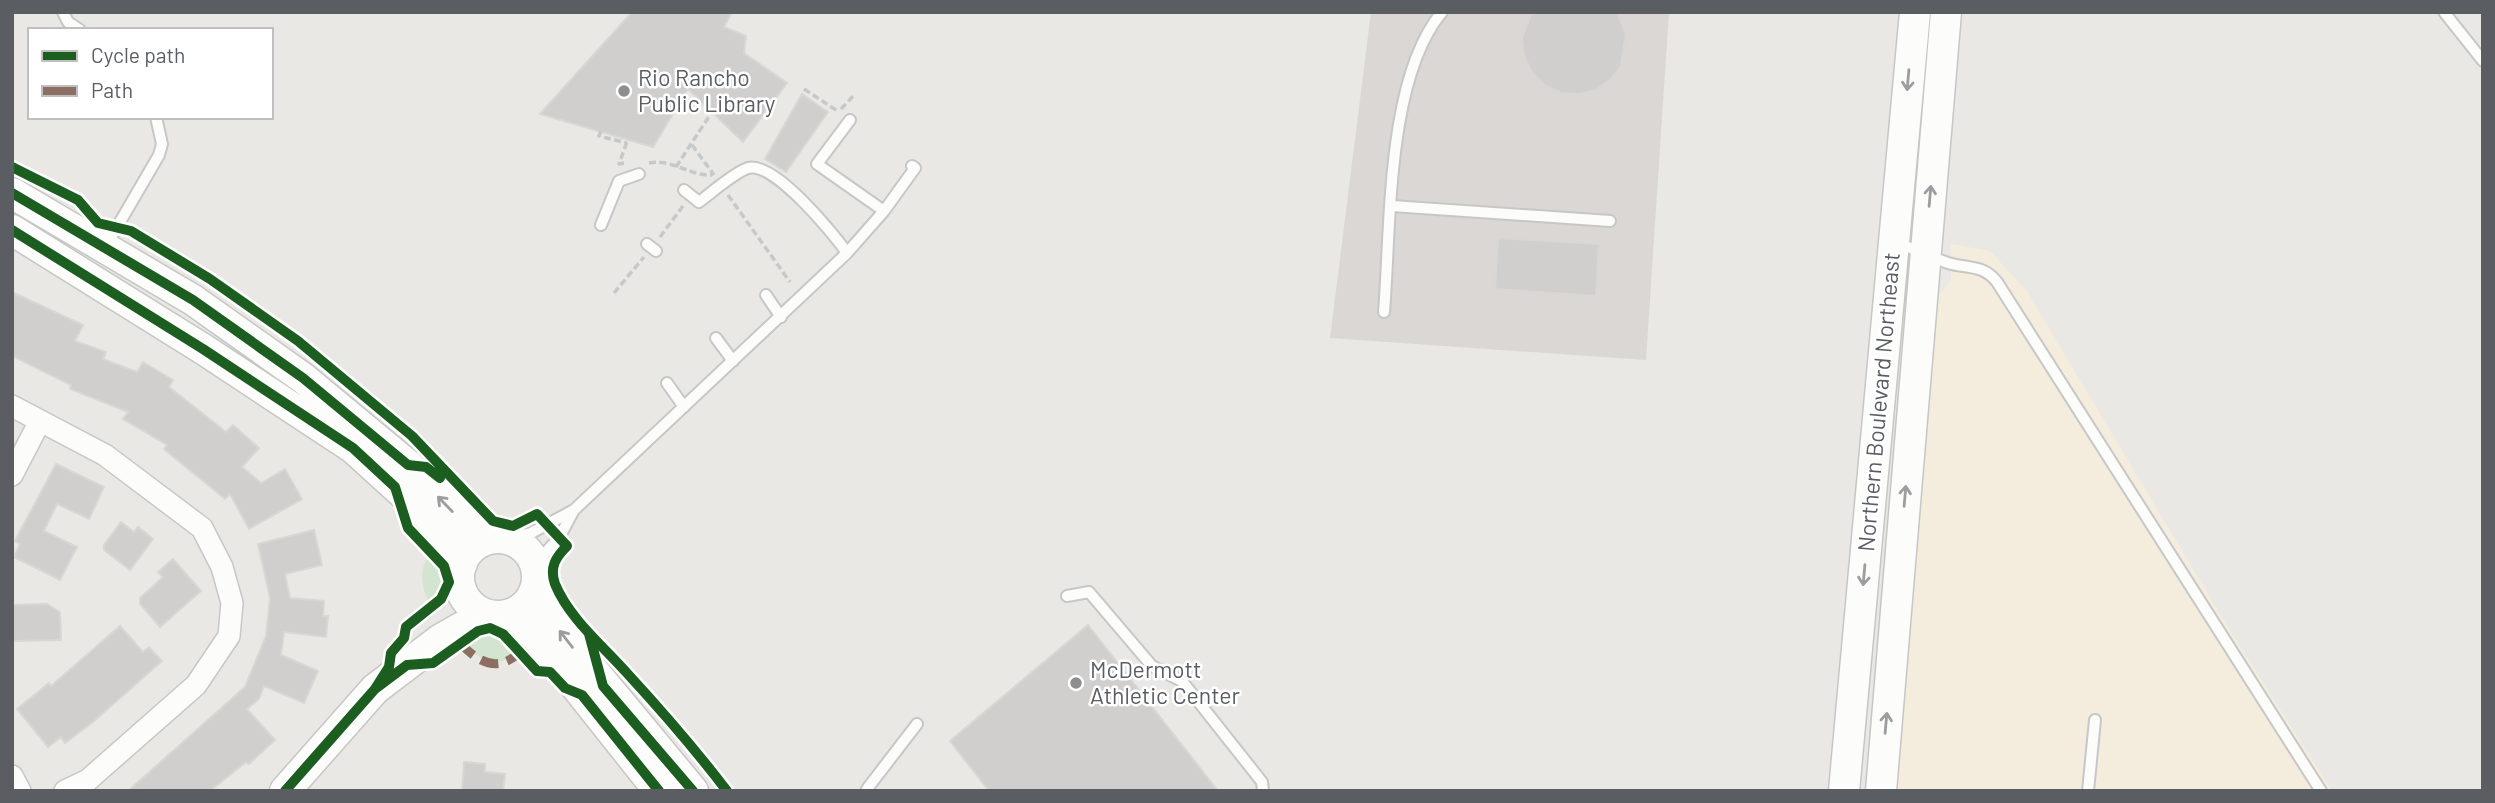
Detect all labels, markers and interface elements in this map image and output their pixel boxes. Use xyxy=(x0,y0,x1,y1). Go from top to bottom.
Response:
legend xyxy=(28,28,273,119)
text: Cycle path xyxy=(91,42,185,67)
place label: Rio Rancho Public Library xyxy=(638,63,776,117)
one-way arrow xyxy=(1901,68,1914,91)
text: Path xyxy=(91,77,133,102)
marker: Rio Rancho Public Library xyxy=(616,83,632,99)
one-way arrow xyxy=(1924,185,1937,208)
street label: Northern Boulevard Northeast xyxy=(1851,251,1905,553)
one-way arrow xyxy=(1899,485,1912,508)
one-way arrow xyxy=(437,496,454,513)
one-way arrow xyxy=(1857,563,1870,586)
one-way arrow xyxy=(559,631,574,649)
place label: McDermott Athletic Center xyxy=(1090,655,1241,709)
marker: McDermott Athletic Center xyxy=(1068,675,1084,691)
one-way arrow xyxy=(1880,712,1893,735)

